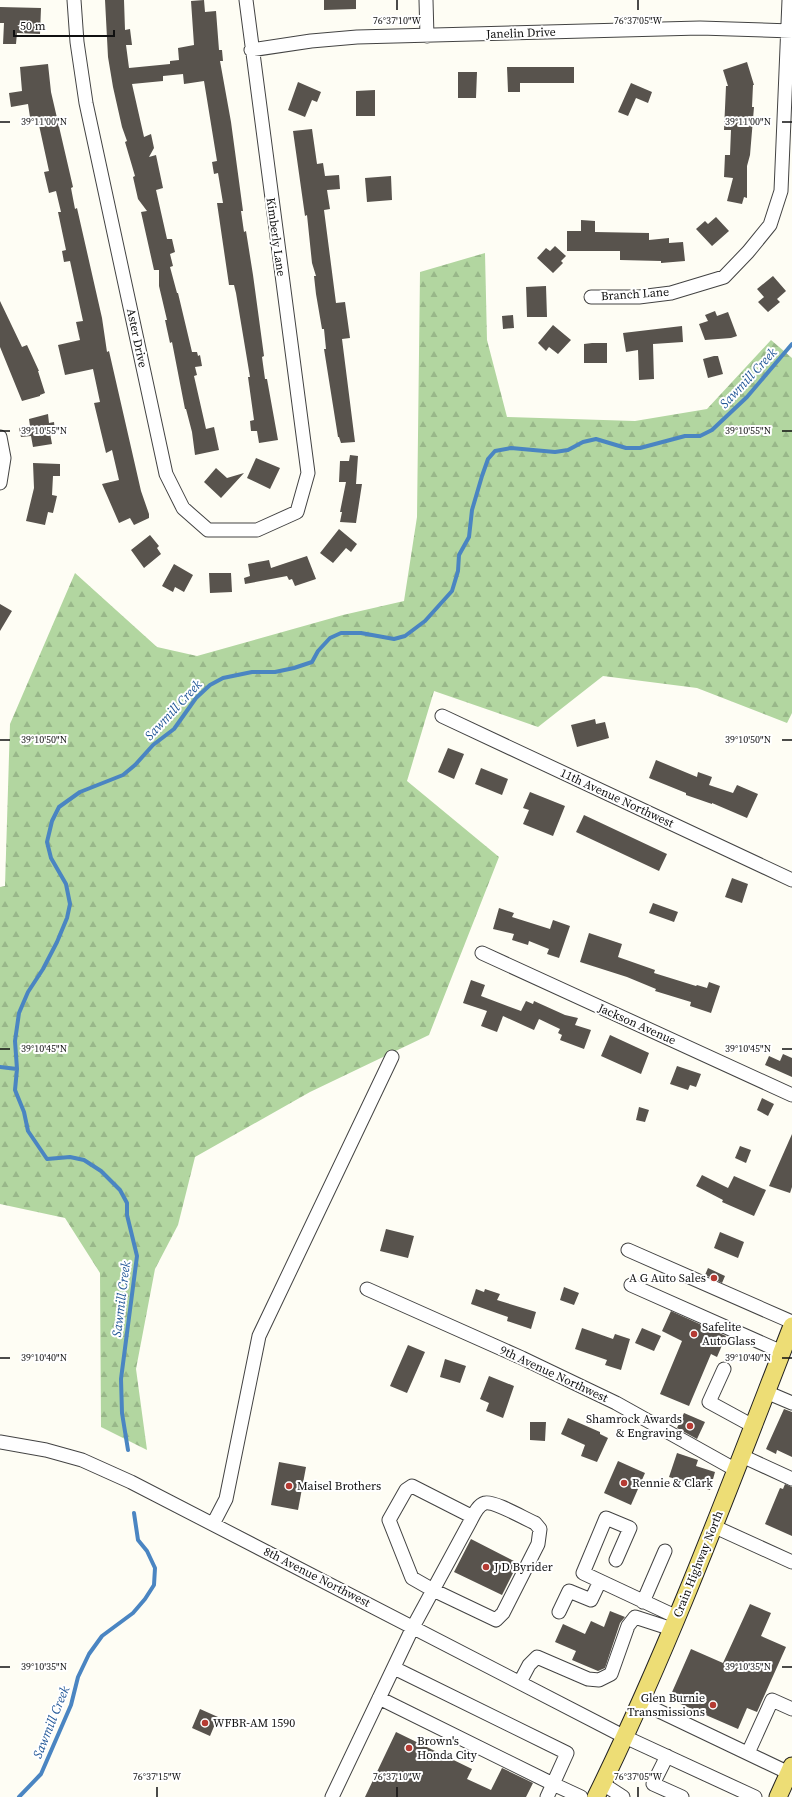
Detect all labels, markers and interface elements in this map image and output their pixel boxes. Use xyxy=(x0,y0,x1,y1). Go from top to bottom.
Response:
scale bar xyxy=(14,12,114,38)
text: 76°37'10"W xyxy=(373,14,422,27)
text: 76°37'05"W xyxy=(614,14,663,27)
text: 50 m xyxy=(20,18,46,34)
street label: Janelin Drive xyxy=(485,24,556,42)
text: 39°11'00"N xyxy=(21,115,67,128)
text: 39°11'00"N xyxy=(725,115,771,128)
street label: Kimberly Lane xyxy=(263,197,289,277)
street label: Branch Lane xyxy=(600,284,670,304)
street label: Aster Drive xyxy=(123,307,151,369)
water label: Sawmill Creek xyxy=(716,344,781,412)
text: 39°10'55"N xyxy=(21,424,67,437)
text: 39°10'55"N xyxy=(725,424,771,437)
water label: Sawmill Creek xyxy=(141,676,206,744)
text: 39°10'50"N xyxy=(21,733,67,746)
text: 39°10'50"N xyxy=(725,733,771,746)
street label: 11th Avenue Northwest xyxy=(558,765,676,831)
street label: Jackson Avenue xyxy=(595,999,678,1048)
text: 39°10'45"N xyxy=(21,1042,67,1055)
text: 39°10'45"N xyxy=(725,1042,771,1055)
water label: Sawmill Creek xyxy=(108,1259,134,1338)
place label: A G Auto Sales xyxy=(629,1270,706,1286)
marker: A G Auto Sales xyxy=(709,1273,719,1283)
place label: Safelite AutoGlass xyxy=(702,1319,755,1349)
marker: Safelite AutoGlass xyxy=(689,1329,699,1339)
street label: 9th Avenue Northwest xyxy=(497,1342,611,1406)
text: 39°10'40"N xyxy=(21,1351,67,1364)
text: 39°10'40"N xyxy=(725,1351,771,1364)
place label: Shamrock Awards & Engraving xyxy=(586,1411,682,1441)
marker: Shamrock Awards & Engraving xyxy=(685,1421,695,1431)
place label: Rennie & Clark xyxy=(632,1475,713,1491)
place label: Maisel Brothers xyxy=(297,1478,381,1494)
marker: Rennie & Clark xyxy=(619,1478,629,1488)
marker: Maisel Brothers xyxy=(284,1481,294,1491)
street label: Crain Highway North xyxy=(669,1508,727,1620)
street label: 8th Avenue Northwest xyxy=(261,1543,373,1611)
place label: J D Byrider xyxy=(493,1559,553,1575)
marker: J D Byrider xyxy=(481,1562,491,1572)
text: 39°10'35"N xyxy=(21,1660,67,1673)
text: 39°10'35"N xyxy=(725,1660,771,1673)
water label: Sawmill Creek xyxy=(29,1683,74,1761)
place label: Glen Burnie Transmissions xyxy=(627,1690,705,1720)
marker: Glen Burnie Transmissions xyxy=(708,1700,718,1710)
place label: WFBR-AM 1590 xyxy=(213,1715,295,1731)
marker: WFBR-AM 1590 xyxy=(200,1718,210,1728)
place label: Brown's Honda City xyxy=(417,1733,478,1763)
marker: Brown's Honda City xyxy=(404,1743,414,1753)
text: 76°37'15"W xyxy=(133,1770,182,1783)
text: 76°37'10"W xyxy=(373,1770,422,1783)
text: 76°37'05"W xyxy=(614,1770,663,1783)

